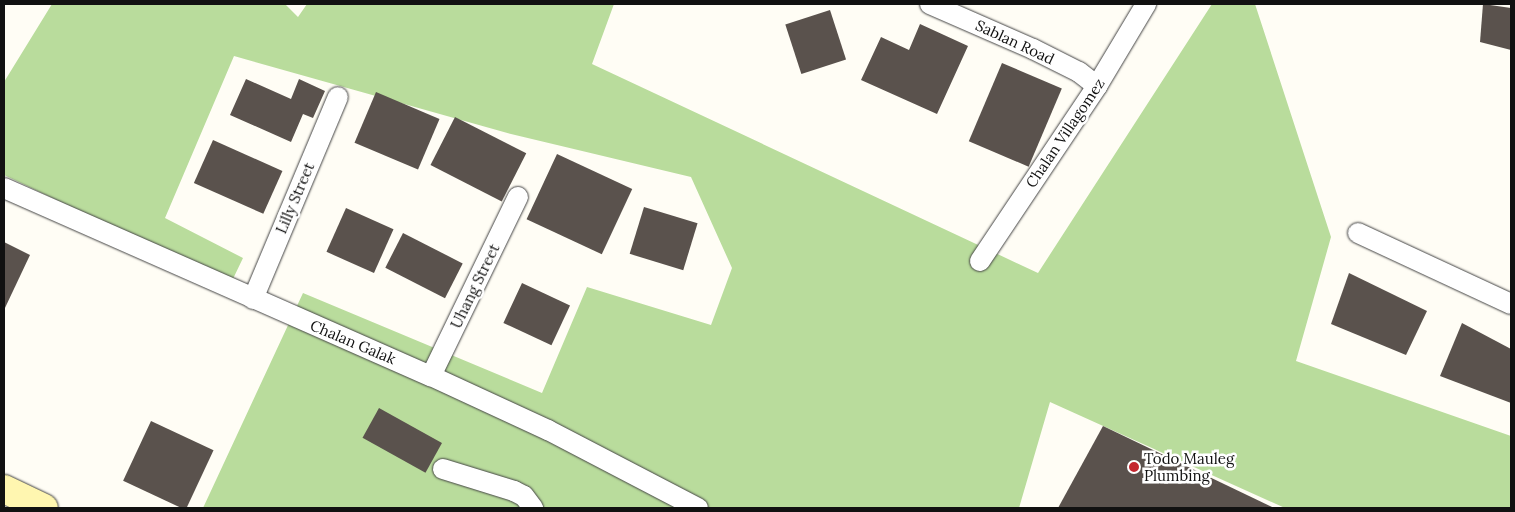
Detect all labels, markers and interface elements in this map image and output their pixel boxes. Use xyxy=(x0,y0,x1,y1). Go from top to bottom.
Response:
street label: Sablan Road xyxy=(973,16,1057,68)
street label: Chalan Villagomez xyxy=(1022,75,1108,191)
street label: Lilly Street xyxy=(272,160,318,236)
street label: Uhang Street xyxy=(447,241,503,331)
street label: Chalan Galak xyxy=(308,316,398,368)
place label: Todo Mauleg Plumbing xyxy=(1144,449,1234,484)
marker: Todo Mauleg Plumbing xyxy=(1128,461,1140,473)

